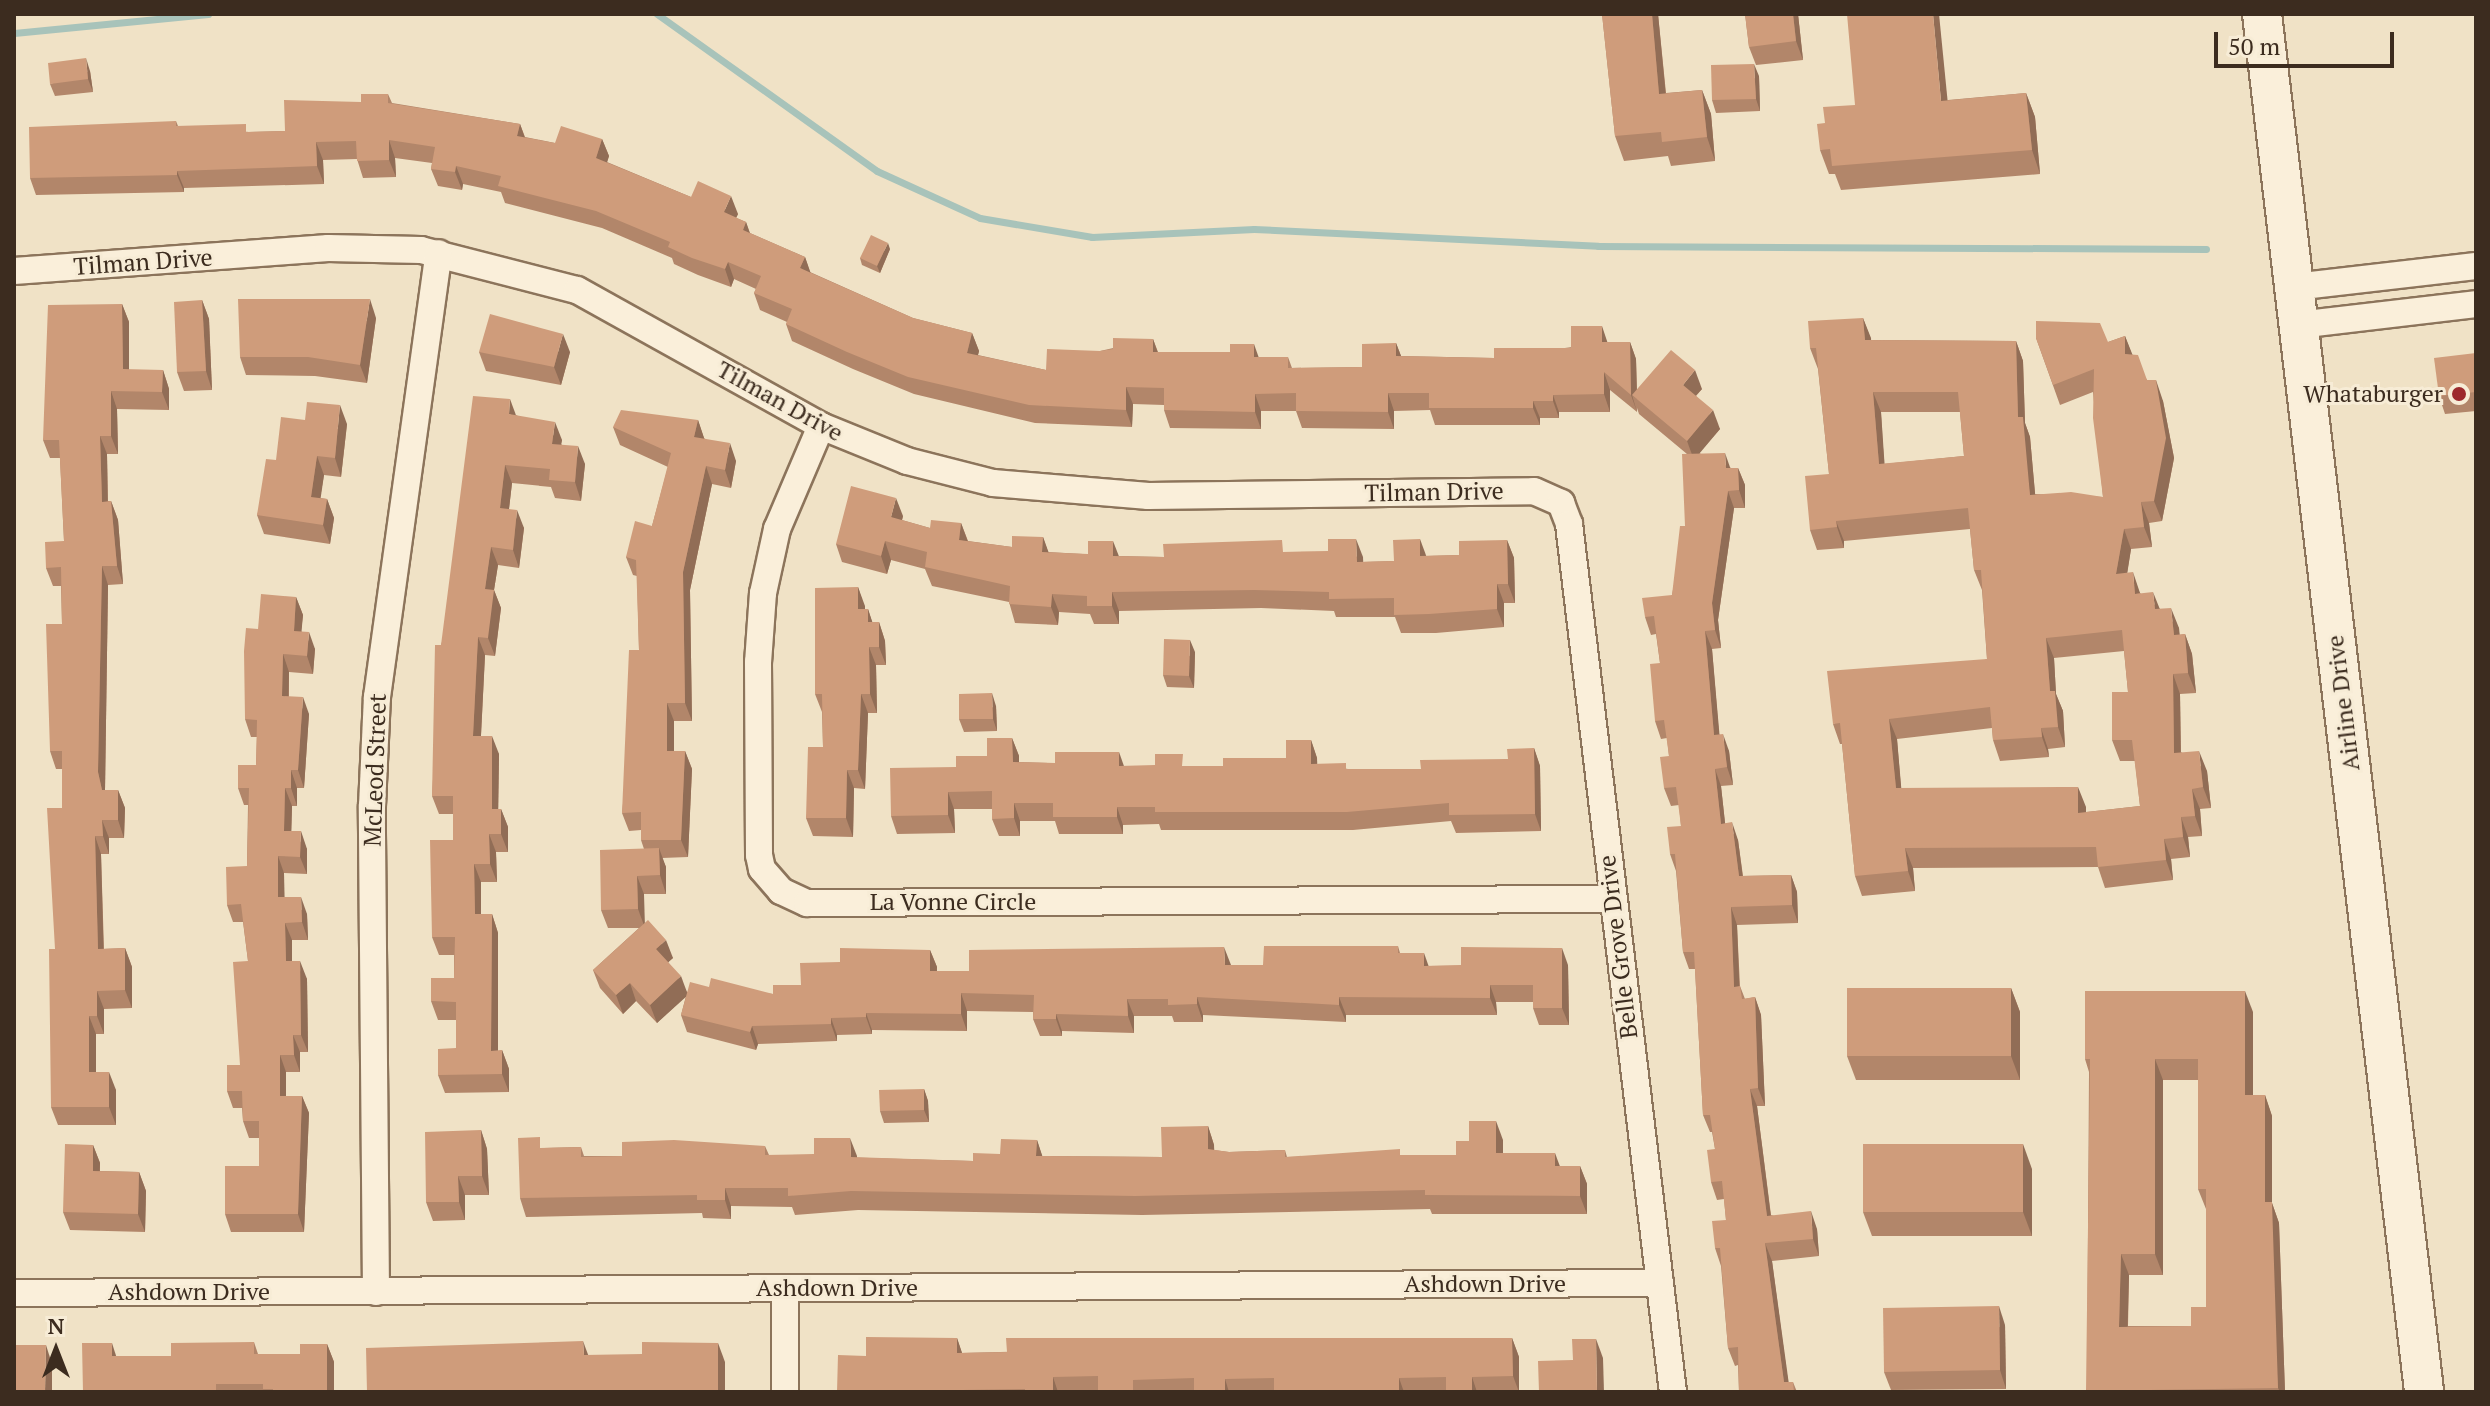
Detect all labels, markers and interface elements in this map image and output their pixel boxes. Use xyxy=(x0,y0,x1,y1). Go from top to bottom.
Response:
scale bar xyxy=(2218,16,2398,66)
text: 50 m xyxy=(2228,30,2280,62)
street label: Tilman Drive xyxy=(72,243,214,281)
street label: Tilman Drive xyxy=(712,355,848,447)
place label: Whataburger xyxy=(2303,380,2443,408)
marker: Whataburger xyxy=(2450,385,2468,403)
street label: Tilman Drive xyxy=(1364,476,1504,508)
street label: Airline Drive xyxy=(2320,633,2366,773)
street label: McLeod Street xyxy=(358,693,392,847)
street label: Belle Grove Drive xyxy=(1592,854,1644,1040)
street label: La Vonne Circle xyxy=(869,888,1037,916)
street label: Ashdown Drive xyxy=(1404,1270,1566,1298)
street label: Ashdown Drive xyxy=(756,1274,918,1302)
street label: Ashdown Drive xyxy=(108,1278,270,1306)
north arrow xyxy=(16,1310,96,1390)
text: N xyxy=(48,1311,64,1340)

